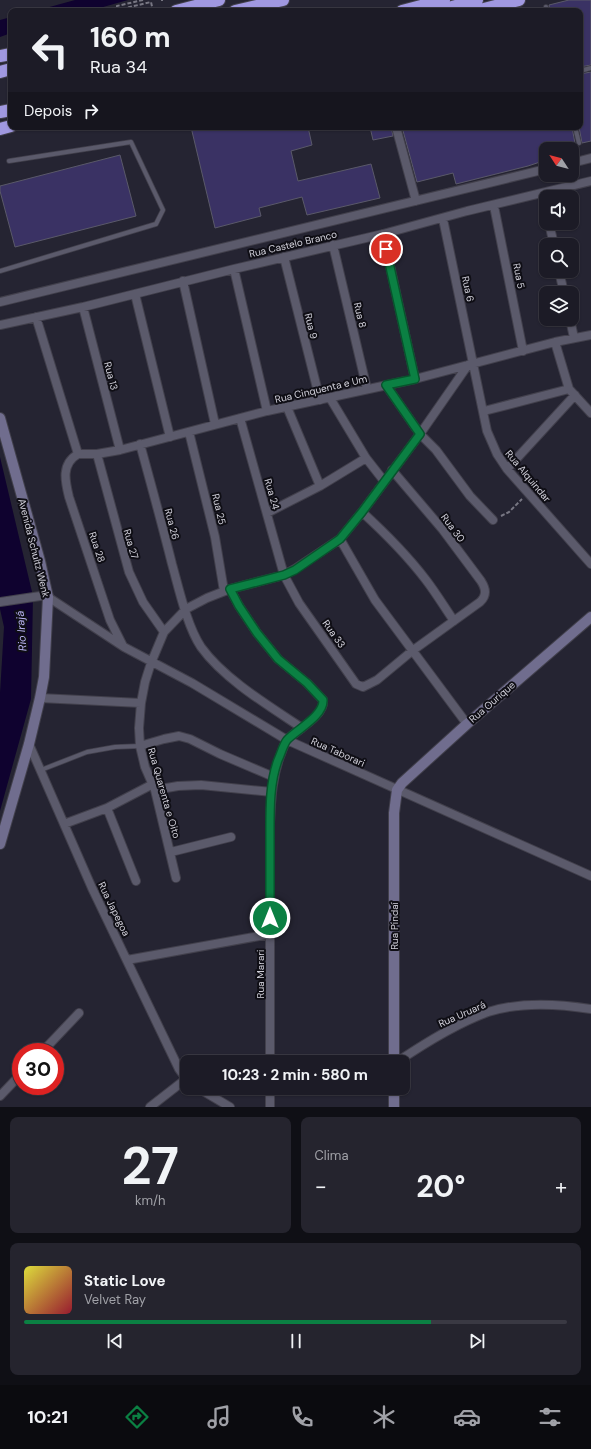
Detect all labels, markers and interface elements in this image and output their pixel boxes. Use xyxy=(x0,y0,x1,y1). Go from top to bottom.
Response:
text: 160 m xyxy=(90,19,171,56)
icon: left xyxy=(24,24,76,76)
text: Rua 34 xyxy=(90,55,147,79)
icon: right xyxy=(80,100,102,122)
text: Depois xyxy=(24,101,72,121)
north arrow xyxy=(539,142,579,182)
map controls xyxy=(539,142,579,326)
button: sound xyxy=(539,190,579,230)
street label: Rua Castelo Branco xyxy=(248,228,338,260)
pin xyxy=(369,232,403,266)
icon: arrive xyxy=(375,238,397,260)
button: search xyxy=(539,238,579,278)
street label: Rua 5 xyxy=(510,262,528,290)
street label: Rua 6 xyxy=(459,275,477,303)
button: layers xyxy=(539,286,579,326)
street label: Rua 8 xyxy=(351,301,369,329)
street label: Rua 9 xyxy=(302,312,320,340)
street label: Rua 13 xyxy=(101,360,121,392)
street label: Rua Cinquenta e Um xyxy=(274,372,368,406)
street label: Rua Alquindar xyxy=(502,447,554,505)
street label: Rua 24 xyxy=(261,477,283,511)
street label: Rua 25 xyxy=(209,492,229,526)
street label: Avenida Schultz Wenk xyxy=(15,497,53,599)
street label: Rua 26 xyxy=(162,507,182,541)
street label: Rua 30 xyxy=(438,511,468,545)
street label: Rua 27 xyxy=(121,527,141,561)
street label: Rua 28 xyxy=(86,530,108,564)
water label: Rio Irajá xyxy=(13,610,29,652)
street label: Rua 33 xyxy=(320,617,348,651)
street label: Rua Ourique xyxy=(466,678,518,726)
street label: Rua Taborari xyxy=(309,734,367,770)
street label: Rua Quarenta e Oito xyxy=(145,746,183,840)
street label: Rua Japegoa xyxy=(95,880,133,938)
position arrow xyxy=(249,897,291,939)
street label: Rua Pindaí xyxy=(388,901,401,950)
street label: Rua Marari xyxy=(254,950,267,998)
street label: Rua Uruará xyxy=(436,998,488,1030)
speed limit sign: 30 xyxy=(12,1043,64,1095)
text: 10:23 · 2 min · 580 m xyxy=(222,1065,368,1085)
text: 27 xyxy=(121,1132,179,1200)
text: Clima xyxy=(315,1147,349,1164)
text: 20° xyxy=(416,1167,465,1206)
text: − xyxy=(315,1172,327,1201)
text: + xyxy=(555,1172,567,1201)
text: km/h xyxy=(135,1192,166,1209)
text: Static Love xyxy=(84,1271,165,1291)
text: Velvet Ray xyxy=(84,1291,146,1308)
icon: previous xyxy=(104,1330,126,1352)
icon: pause xyxy=(285,1330,307,1352)
icon: next xyxy=(466,1330,488,1352)
icon: directions xyxy=(123,1403,151,1431)
icon: music xyxy=(205,1403,233,1431)
icon: phone xyxy=(288,1403,316,1431)
icon: climate xyxy=(370,1403,398,1431)
icon: car xyxy=(453,1403,481,1431)
icon: filters xyxy=(536,1403,564,1431)
text: 10:21 xyxy=(27,1405,68,1429)

